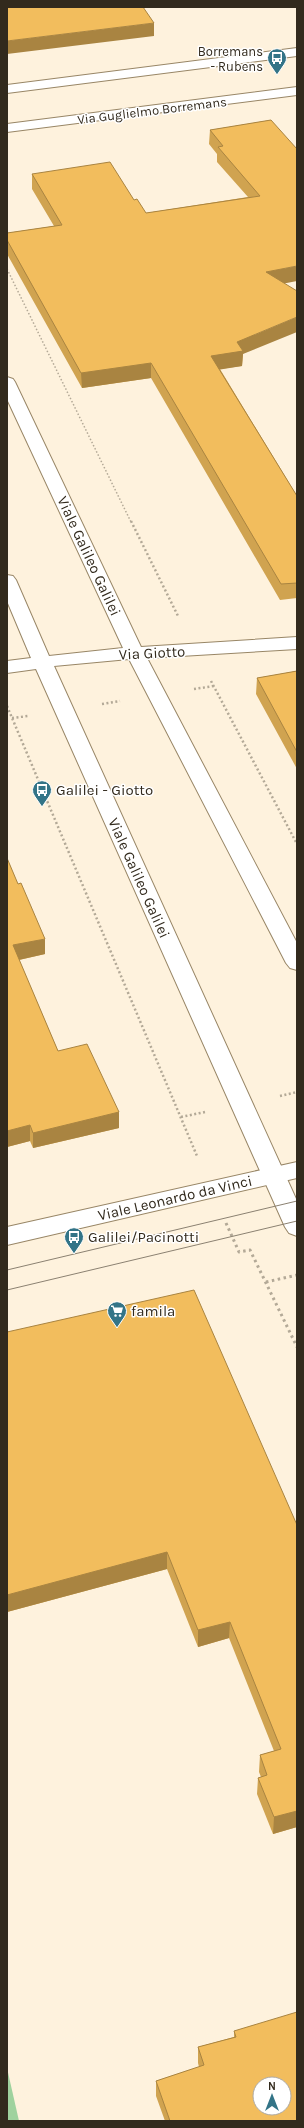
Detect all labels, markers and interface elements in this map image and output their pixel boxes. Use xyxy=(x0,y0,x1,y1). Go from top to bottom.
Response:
place label: Borremans - Rubens xyxy=(198,44,263,74)
bus stop icon: Borremans - Rubens xyxy=(266,47,288,75)
street label: Via Guglielmo Borremans xyxy=(76,94,228,127)
street label: Viale Galileo Galilei xyxy=(53,493,125,619)
street label: Via Giotto xyxy=(118,642,186,664)
bus stop icon: Galilei - Giotto xyxy=(31,779,53,807)
place label: Galilei - Giotto xyxy=(56,781,153,799)
street label: Viale Galileo Galilei xyxy=(104,815,174,941)
street label: Viale Leonardo da Vinci xyxy=(96,1171,254,1225)
bus stop icon: Galilei/Pacinotti xyxy=(63,1226,85,1254)
place label: Galilei/Pacinotti xyxy=(88,1228,199,1246)
supermarket icon: famila xyxy=(106,1300,128,1328)
place label: famila xyxy=(131,1302,175,1320)
north arrow xyxy=(252,2076,292,2116)
text: N xyxy=(268,2080,276,2093)

